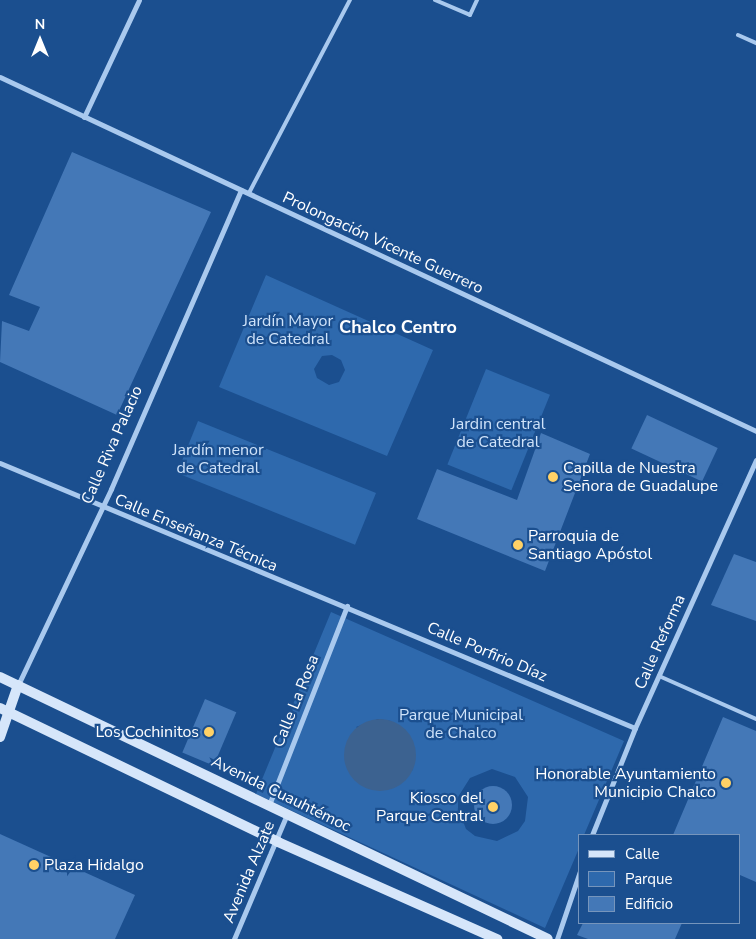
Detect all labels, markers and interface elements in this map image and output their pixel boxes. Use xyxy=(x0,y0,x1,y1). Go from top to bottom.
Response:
north arrow xyxy=(15,15,65,65)
text: N xyxy=(35,15,45,34)
street label: Prolongación Vicente Guerrero xyxy=(280,188,486,298)
park label: Jardín Mayor de Catedral xyxy=(243,311,333,349)
district label: Chalco Centro xyxy=(339,316,457,338)
street label: Calle Riva Palacio xyxy=(77,383,147,507)
park label: Jardin central de Catedral xyxy=(451,414,545,452)
park label: Jardín menor de Catedral xyxy=(172,440,264,478)
place label: Capilla de Nuestra Señora de Guadalupe xyxy=(563,458,718,496)
marker: Capilla de Nuestra Señora de Guadalupe xyxy=(547,471,559,483)
street label: Calle Enseñanza Técnica xyxy=(112,490,280,576)
place label: Parroquia de Santiago Apóstol xyxy=(528,526,652,564)
marker: Parroquia de Santiago Apóstol xyxy=(512,539,524,551)
street label: Calle Reforma xyxy=(631,592,689,692)
street label: Calle Porfirio Díaz xyxy=(424,618,550,686)
street label: Calle La Rosa xyxy=(269,652,323,750)
park label: Parque Municipal de Chalco xyxy=(399,705,523,743)
place label: Los Cochinitos xyxy=(95,722,199,742)
marker: Los Cochinitos xyxy=(203,726,215,738)
street label: Avenida Cuauhtémoc xyxy=(208,752,354,836)
place label: Honorable Ayuntamiento Municipio Chalco xyxy=(535,764,716,802)
marker: Honorable Ayuntamiento Municipio Chalco xyxy=(720,777,732,789)
place label: Kiosco del Parque Central xyxy=(376,788,483,826)
marker: Kiosco del Parque Central xyxy=(487,801,499,813)
street label: Avenida Alzate xyxy=(219,818,279,926)
legend xyxy=(578,834,741,924)
text: Calle xyxy=(625,844,660,864)
place label: Plaza Hidalgo xyxy=(44,855,144,875)
marker: Plaza Hidalgo xyxy=(28,859,40,871)
text: Parque xyxy=(625,869,673,889)
text: Edificio xyxy=(625,894,673,914)

